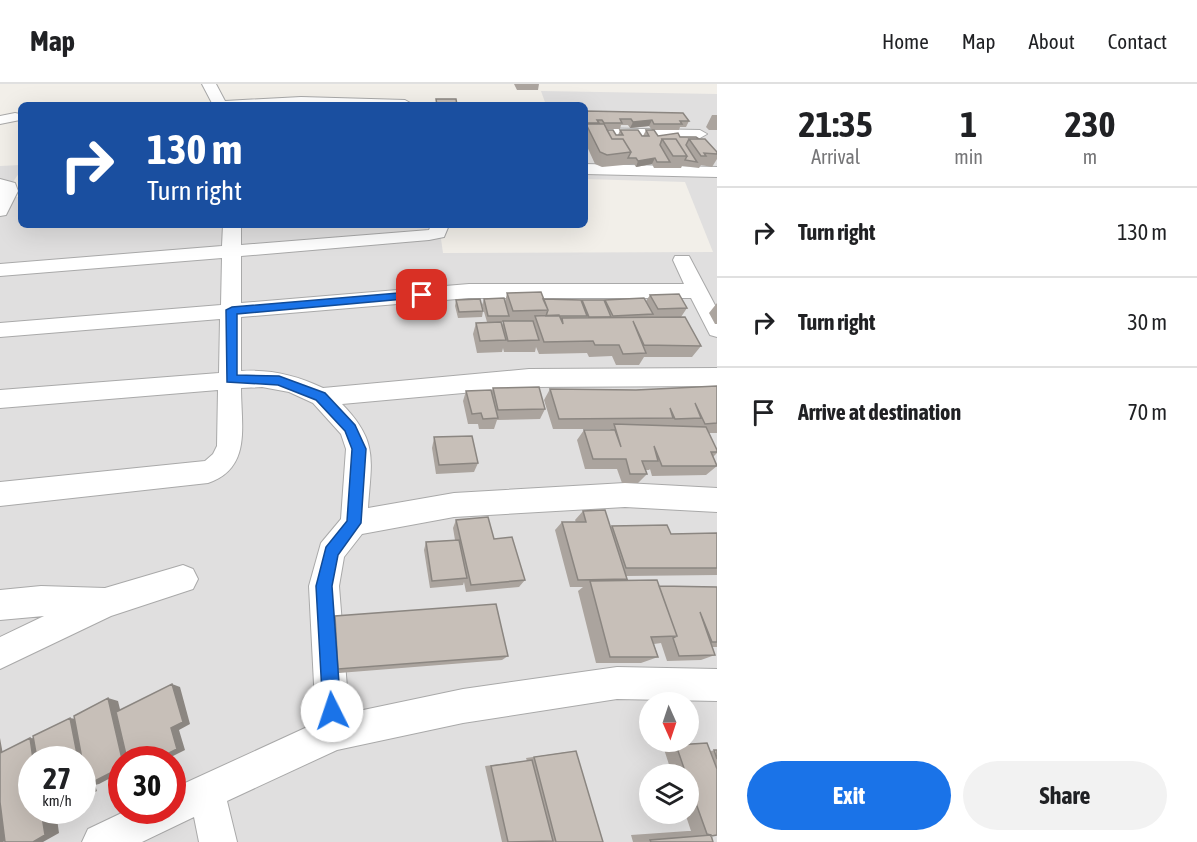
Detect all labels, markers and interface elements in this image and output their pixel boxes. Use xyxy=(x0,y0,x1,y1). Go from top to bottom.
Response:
text: Map xyxy=(30,25,75,57)
text: Home xyxy=(882,29,929,53)
text: Map xyxy=(962,29,996,53)
text: About xyxy=(1029,29,1075,53)
text: Contact xyxy=(1108,29,1167,53)
text: 21:35 xyxy=(799,103,873,145)
text: 1 xyxy=(960,103,977,145)
text: 230 xyxy=(1065,103,1115,145)
text: 130 m xyxy=(147,125,242,173)
icon: right xyxy=(48,126,126,204)
text: Arrival xyxy=(811,145,860,168)
text: min xyxy=(954,145,983,168)
text: m xyxy=(1083,145,1097,168)
text: Turn right xyxy=(147,175,242,206)
icon: right xyxy=(747,216,780,249)
text: Turn right xyxy=(798,219,875,245)
text: 130 m xyxy=(1117,219,1167,245)
pin xyxy=(396,269,447,320)
icon: arrive xyxy=(405,278,438,311)
icon: right xyxy=(747,306,780,339)
text: Turn right xyxy=(798,309,875,335)
text: 30 m xyxy=(1127,309,1167,335)
icon: arrive xyxy=(747,396,780,429)
text: Arrive at destination xyxy=(798,399,961,425)
text: 70 m xyxy=(1127,399,1167,425)
position arrow xyxy=(300,679,364,743)
north arrow xyxy=(639,692,699,752)
map controls xyxy=(639,692,699,824)
speed limit sign: 30 xyxy=(108,746,186,824)
text: 27 xyxy=(43,761,71,795)
button: Exit xyxy=(747,761,951,830)
button: Share xyxy=(963,761,1167,830)
button: layers xyxy=(639,764,699,824)
text: km/h xyxy=(42,792,72,809)

